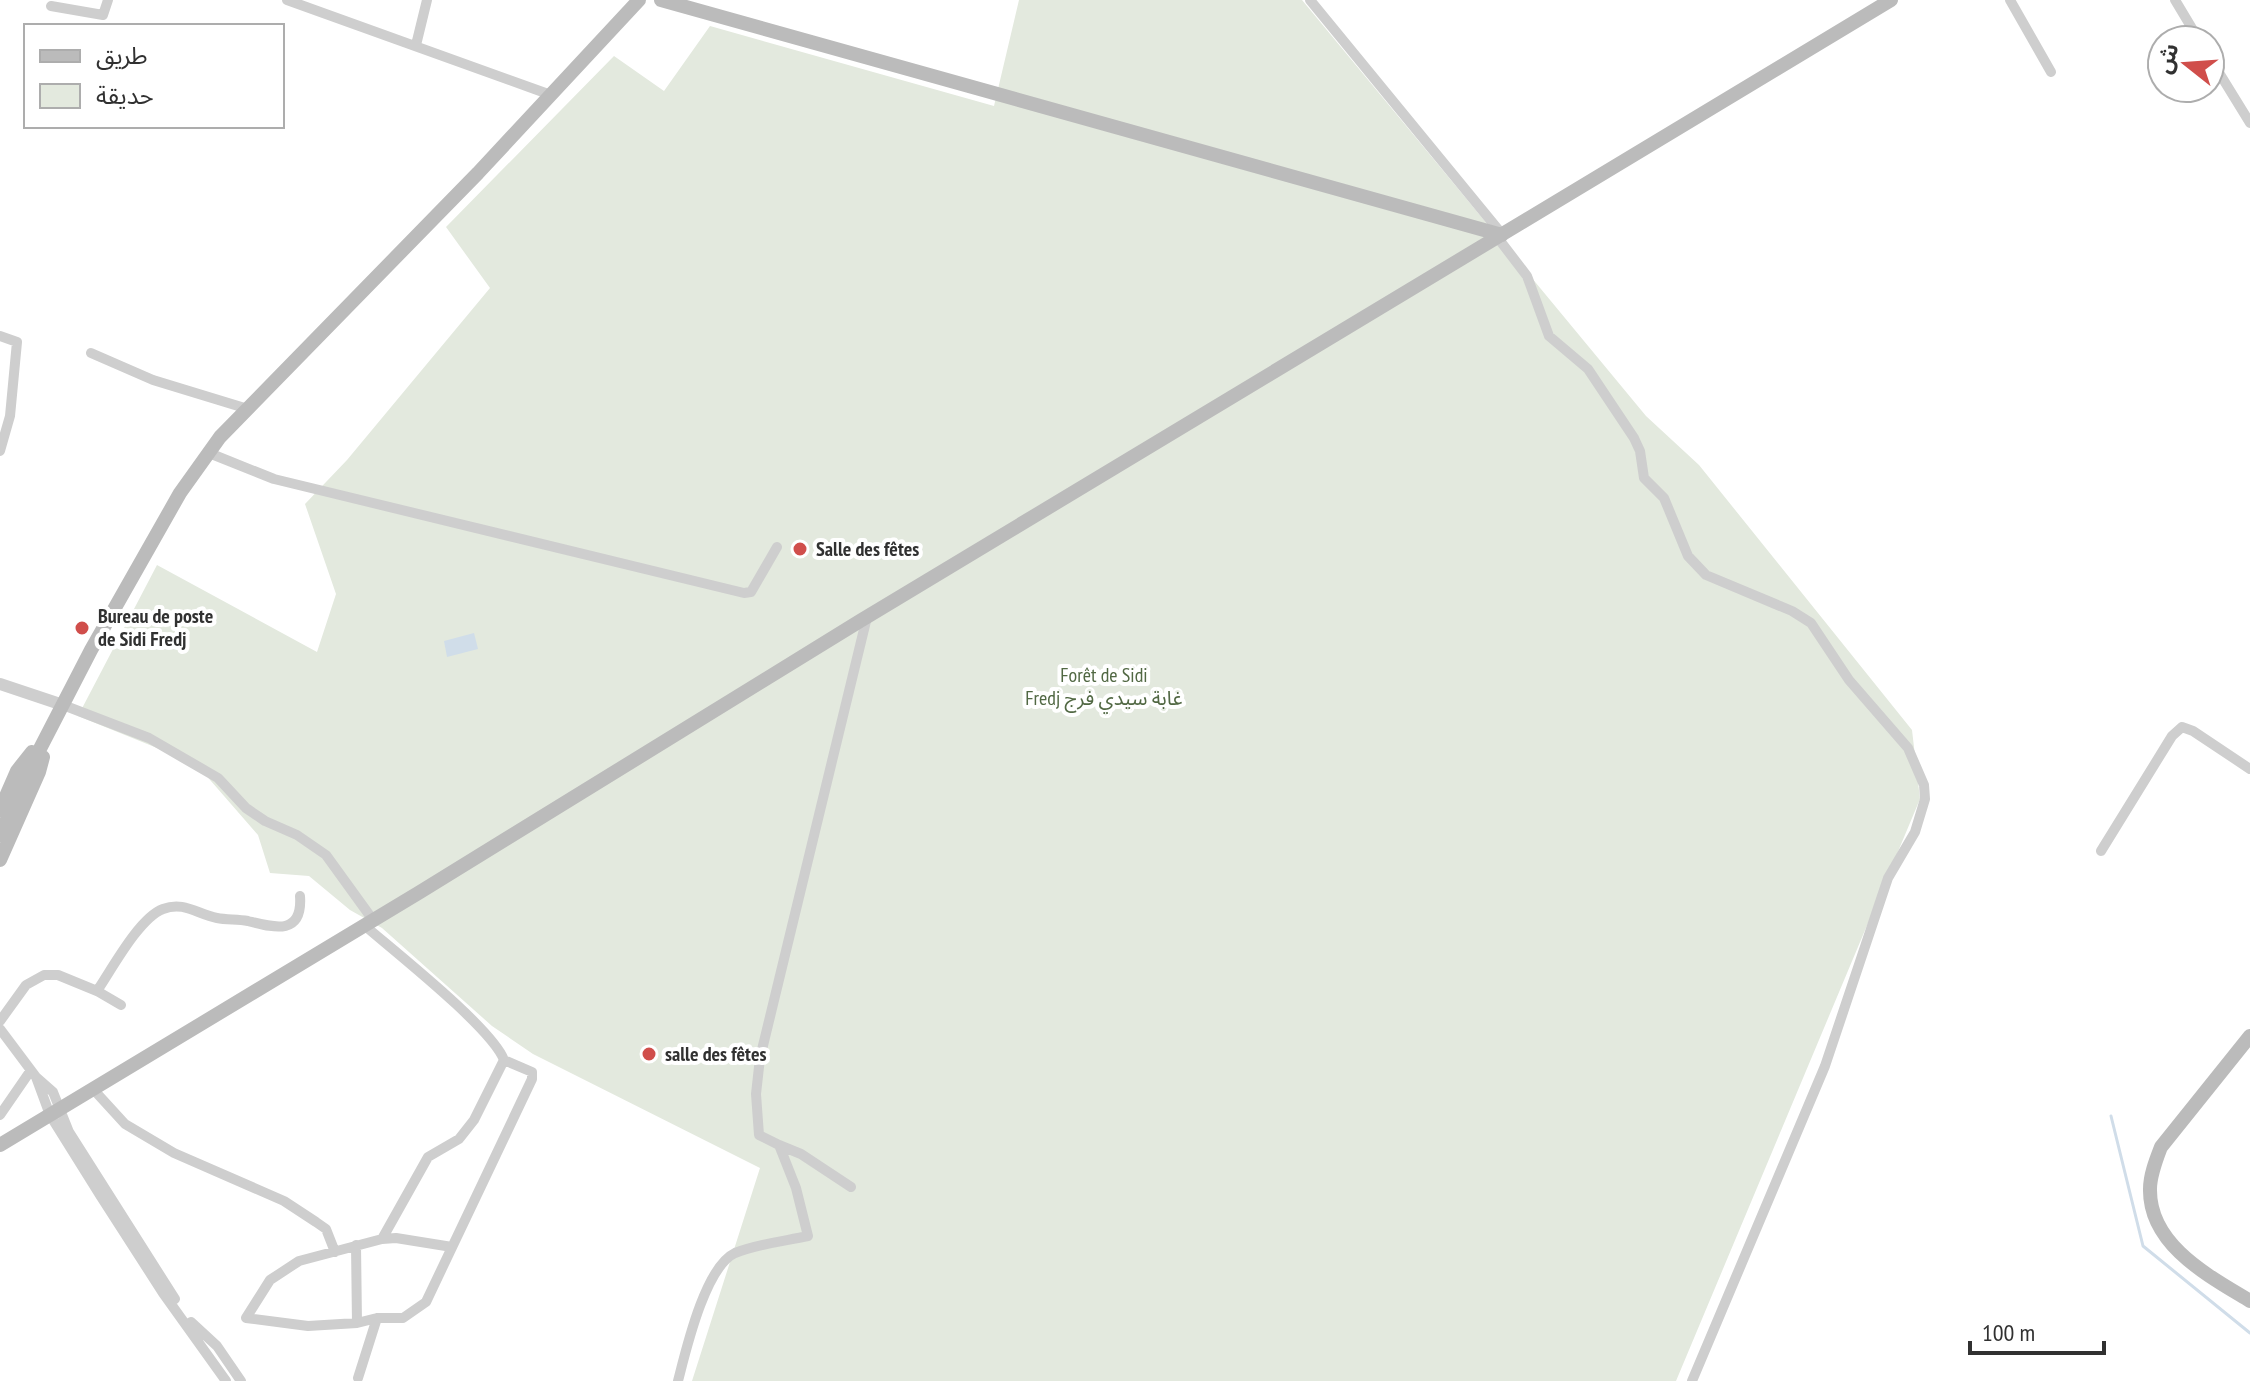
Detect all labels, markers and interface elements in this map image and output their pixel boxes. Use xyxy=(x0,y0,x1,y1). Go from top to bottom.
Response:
legend xyxy=(24,24,284,128)
north arrow xyxy=(2146,24,2226,104)
text: طريق xyxy=(96,40,148,71)
text: ش xyxy=(2149,40,2185,77)
text: حديقة xyxy=(96,80,154,111)
place label: Salle des fêtes xyxy=(816,536,919,562)
marker: Salle des fêtes xyxy=(791,540,809,558)
place label: Bureau de poste de Sidi Fredj xyxy=(98,603,213,652)
marker: Bureau de poste de Sidi Fredj xyxy=(73,619,91,637)
park label: Forêt de Sidi Fredj غابة سيدي فرج xyxy=(1025,662,1183,714)
place label: salle des fêtes xyxy=(665,1041,766,1067)
marker: salle des fêtes xyxy=(640,1045,658,1063)
scale bar xyxy=(1970,1305,2104,1355)
text: 100 m xyxy=(1982,1317,2035,1348)

